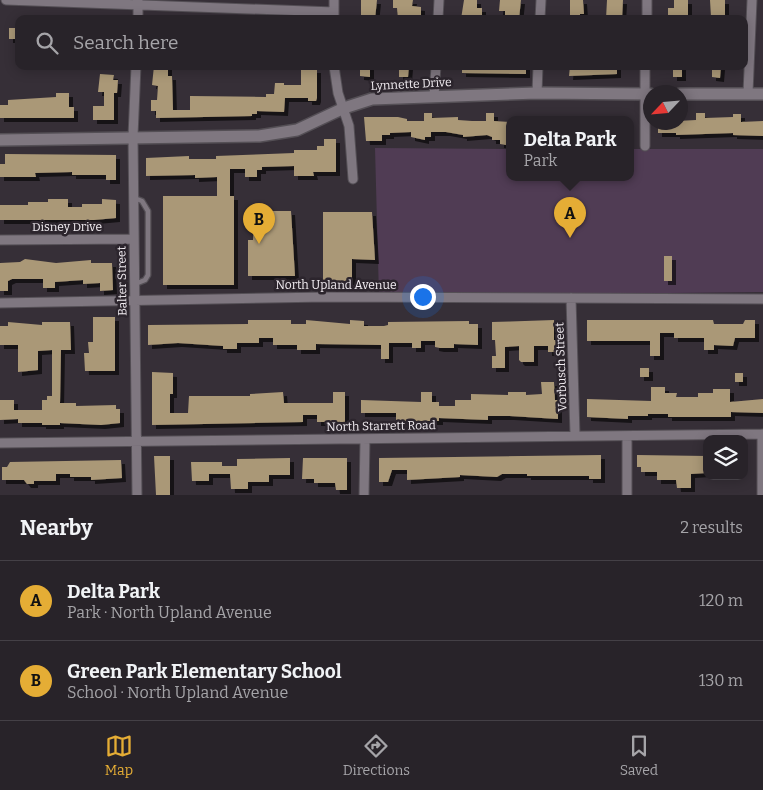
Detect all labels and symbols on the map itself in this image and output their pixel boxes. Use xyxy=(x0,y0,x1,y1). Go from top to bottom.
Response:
street label: Lynnette Drive xyxy=(370,75,452,93)
north arrow xyxy=(643,85,688,130)
pin: A xyxy=(554,197,586,238)
pin: B xyxy=(243,203,275,244)
street label: Disney Drive xyxy=(32,220,102,234)
street label: Balter Street xyxy=(114,245,130,316)
street label: North Upland Avenue xyxy=(276,278,396,292)
your location xyxy=(410,284,436,310)
street label: Vorbusch Street xyxy=(552,322,570,412)
street label: North Starrett Road xyxy=(326,418,436,434)

